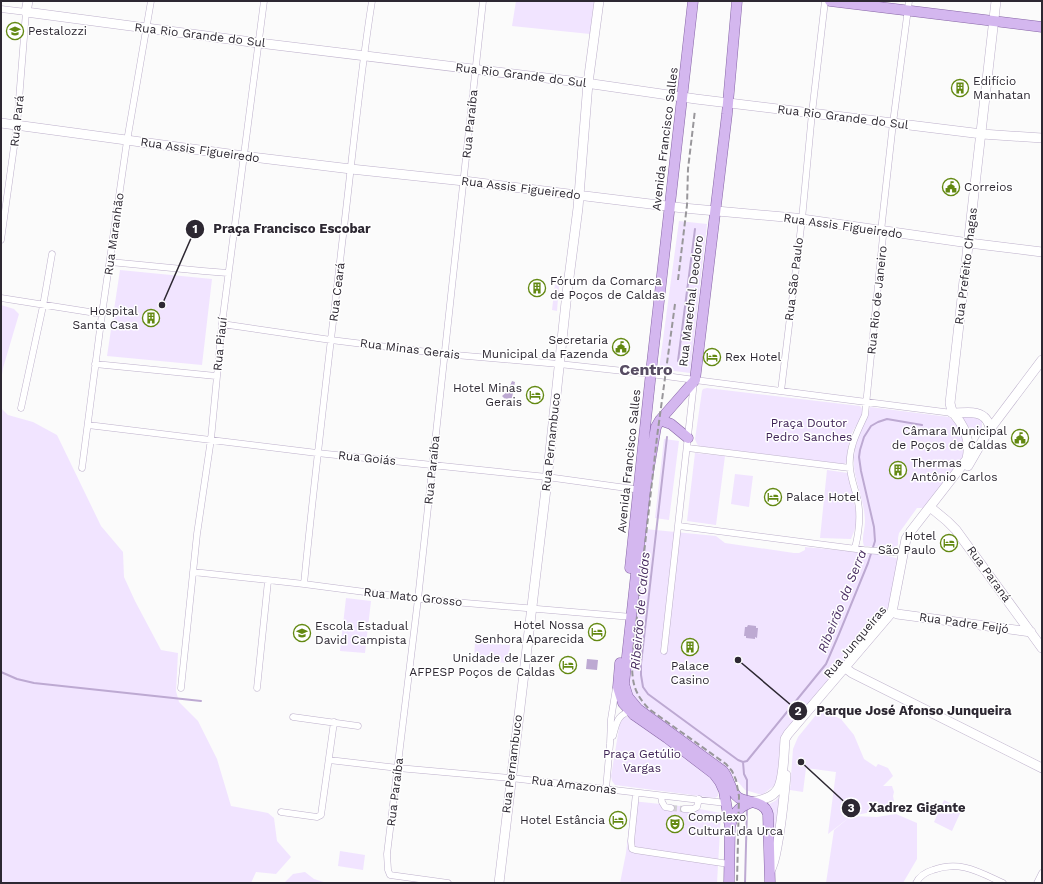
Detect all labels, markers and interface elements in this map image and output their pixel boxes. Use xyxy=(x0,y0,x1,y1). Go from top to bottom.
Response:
street label: Rua Rio Grande do Sul xyxy=(134,20,267,50)
school or university icon: Pestalozzi xyxy=(5,21,25,41)
place label: Pestalozzi xyxy=(28,24,87,38)
street label: Rua Rio Grande do Sul xyxy=(455,60,588,90)
street label: Avenida Francisco Salles xyxy=(649,66,681,212)
place label: Edifício Manhatan xyxy=(973,74,1031,102)
building icon: Edifício Manhatan xyxy=(950,78,970,98)
street label: Rua Paraíba xyxy=(459,89,481,159)
street label: Rua Pará xyxy=(7,94,27,147)
street label: Rua Rio Grande do Sul xyxy=(777,102,910,132)
street label: Rua Assis Figueiredo xyxy=(139,135,261,165)
street label: Rua Assis Figueiredo xyxy=(460,174,582,202)
public building icon: Correios xyxy=(941,177,961,197)
place label: Correios xyxy=(964,180,1013,194)
street label: Rua Maranhão xyxy=(101,192,127,276)
street label: Rua Prefeito Chagas xyxy=(952,207,980,325)
street label: Rua Assis Figueiredo xyxy=(782,211,904,241)
callout: Praça Francisco Escobar xyxy=(185,216,379,241)
text: Praça Francisco Escobar xyxy=(213,221,371,236)
text: 1 xyxy=(192,222,198,236)
street label: Rua Marechal Deodoro xyxy=(676,235,706,367)
street label: Rua São Paulo xyxy=(782,237,806,321)
street label: Rua Rio de Janeiro xyxy=(864,245,890,355)
street label: Rua Ceará xyxy=(326,262,348,322)
place label: Fórum da Comarca de Poços de Caldas xyxy=(550,274,665,302)
building icon: Fórum da Comarca de Poços de Caldas xyxy=(527,278,547,298)
place label: Hospital Santa Casa xyxy=(73,304,138,332)
building icon: Hospital Santa Casa xyxy=(141,308,161,328)
street label: Rua Piauí xyxy=(210,317,230,371)
place label: Secretaria Municipal da Fazenda xyxy=(482,333,608,361)
street label: Rua Minas Gerais xyxy=(359,336,461,362)
public building icon: Secretaria Municipal da Fazenda xyxy=(611,337,631,357)
hotel icon: Rex Hotel xyxy=(702,347,722,367)
place label: Rex Hotel xyxy=(725,350,781,364)
district label: Centro xyxy=(619,360,673,379)
place label: Hotel Minas Gerais xyxy=(453,381,522,409)
hotel icon: Hotel Minas Gerais xyxy=(525,385,545,405)
street label: Avenida Francisco Salles xyxy=(614,388,644,534)
street label: Rua Pernambuco xyxy=(539,392,563,492)
park label: Praça Doutor Pedro Sanches xyxy=(766,416,852,444)
place label: Câmara Municipal de Poços de Caldas xyxy=(892,424,1007,452)
public building icon: Câmara Municipal de Poços de Caldas xyxy=(1010,428,1030,448)
street label: Rua Paraíba xyxy=(421,435,443,505)
street label: Rua Goiás xyxy=(337,448,397,468)
place label: Thermas Antônio Carlos xyxy=(911,456,998,484)
building icon: Thermas Antônio Carlos xyxy=(888,460,908,480)
hotel icon: Palace Hotel xyxy=(763,487,783,507)
place label: Palace Hotel xyxy=(786,490,860,504)
place label: Hotel São Paulo xyxy=(878,529,936,557)
hotel icon: Hotel São Paulo xyxy=(939,533,959,553)
street label: Rua Paraná xyxy=(964,543,1014,605)
water label: Ribeirão da Serra xyxy=(815,547,869,655)
water label: Ribeirão de Caldas xyxy=(627,551,653,671)
street label: Rua Mato Grosso xyxy=(363,585,463,609)
street label: Rua Junqueiras xyxy=(821,603,889,681)
street label: Rua Padre Feijó xyxy=(918,610,1010,636)
place label: Hotel Nossa Senhora Aparecida xyxy=(474,618,584,646)
place label: Escola Estadual David Campista xyxy=(315,619,409,647)
hotel icon: Hotel Nossa Senhora Aparecida xyxy=(587,622,607,642)
school or university icon: Escola Estadual David Campista xyxy=(292,623,312,643)
building icon: Palace Casino xyxy=(680,637,700,657)
place label: Unidade de Lazer AFPESP Poços de Caldas xyxy=(409,651,555,679)
hotel icon: Unidade de Lazer AFPESP Poços de Caldas xyxy=(558,655,578,675)
place label: Palace Casino xyxy=(670,659,710,687)
callout: Parque José Afonso Junqueira xyxy=(788,698,1020,723)
text: Parque José Afonso Junqueira xyxy=(816,703,1012,718)
text: 2 xyxy=(794,704,802,718)
street label: Rua Pernambuco xyxy=(499,714,525,814)
park label: Praça Getúlio Vargas xyxy=(603,747,681,775)
street label: Rua Paraíba xyxy=(384,757,406,827)
street label: Rua Amazonas xyxy=(531,773,617,797)
callout: Xadrez Gigante xyxy=(841,795,974,820)
text: Xadrez Gigante xyxy=(869,800,966,815)
text: 3 xyxy=(847,801,855,815)
hotel icon: Hotel Estância xyxy=(608,810,628,830)
place label: Complexo Cultural da Urca xyxy=(688,810,783,838)
place label: Hotel Estância xyxy=(520,813,605,827)
theatre icon: Complexo Cultural da Urca xyxy=(665,814,685,834)

